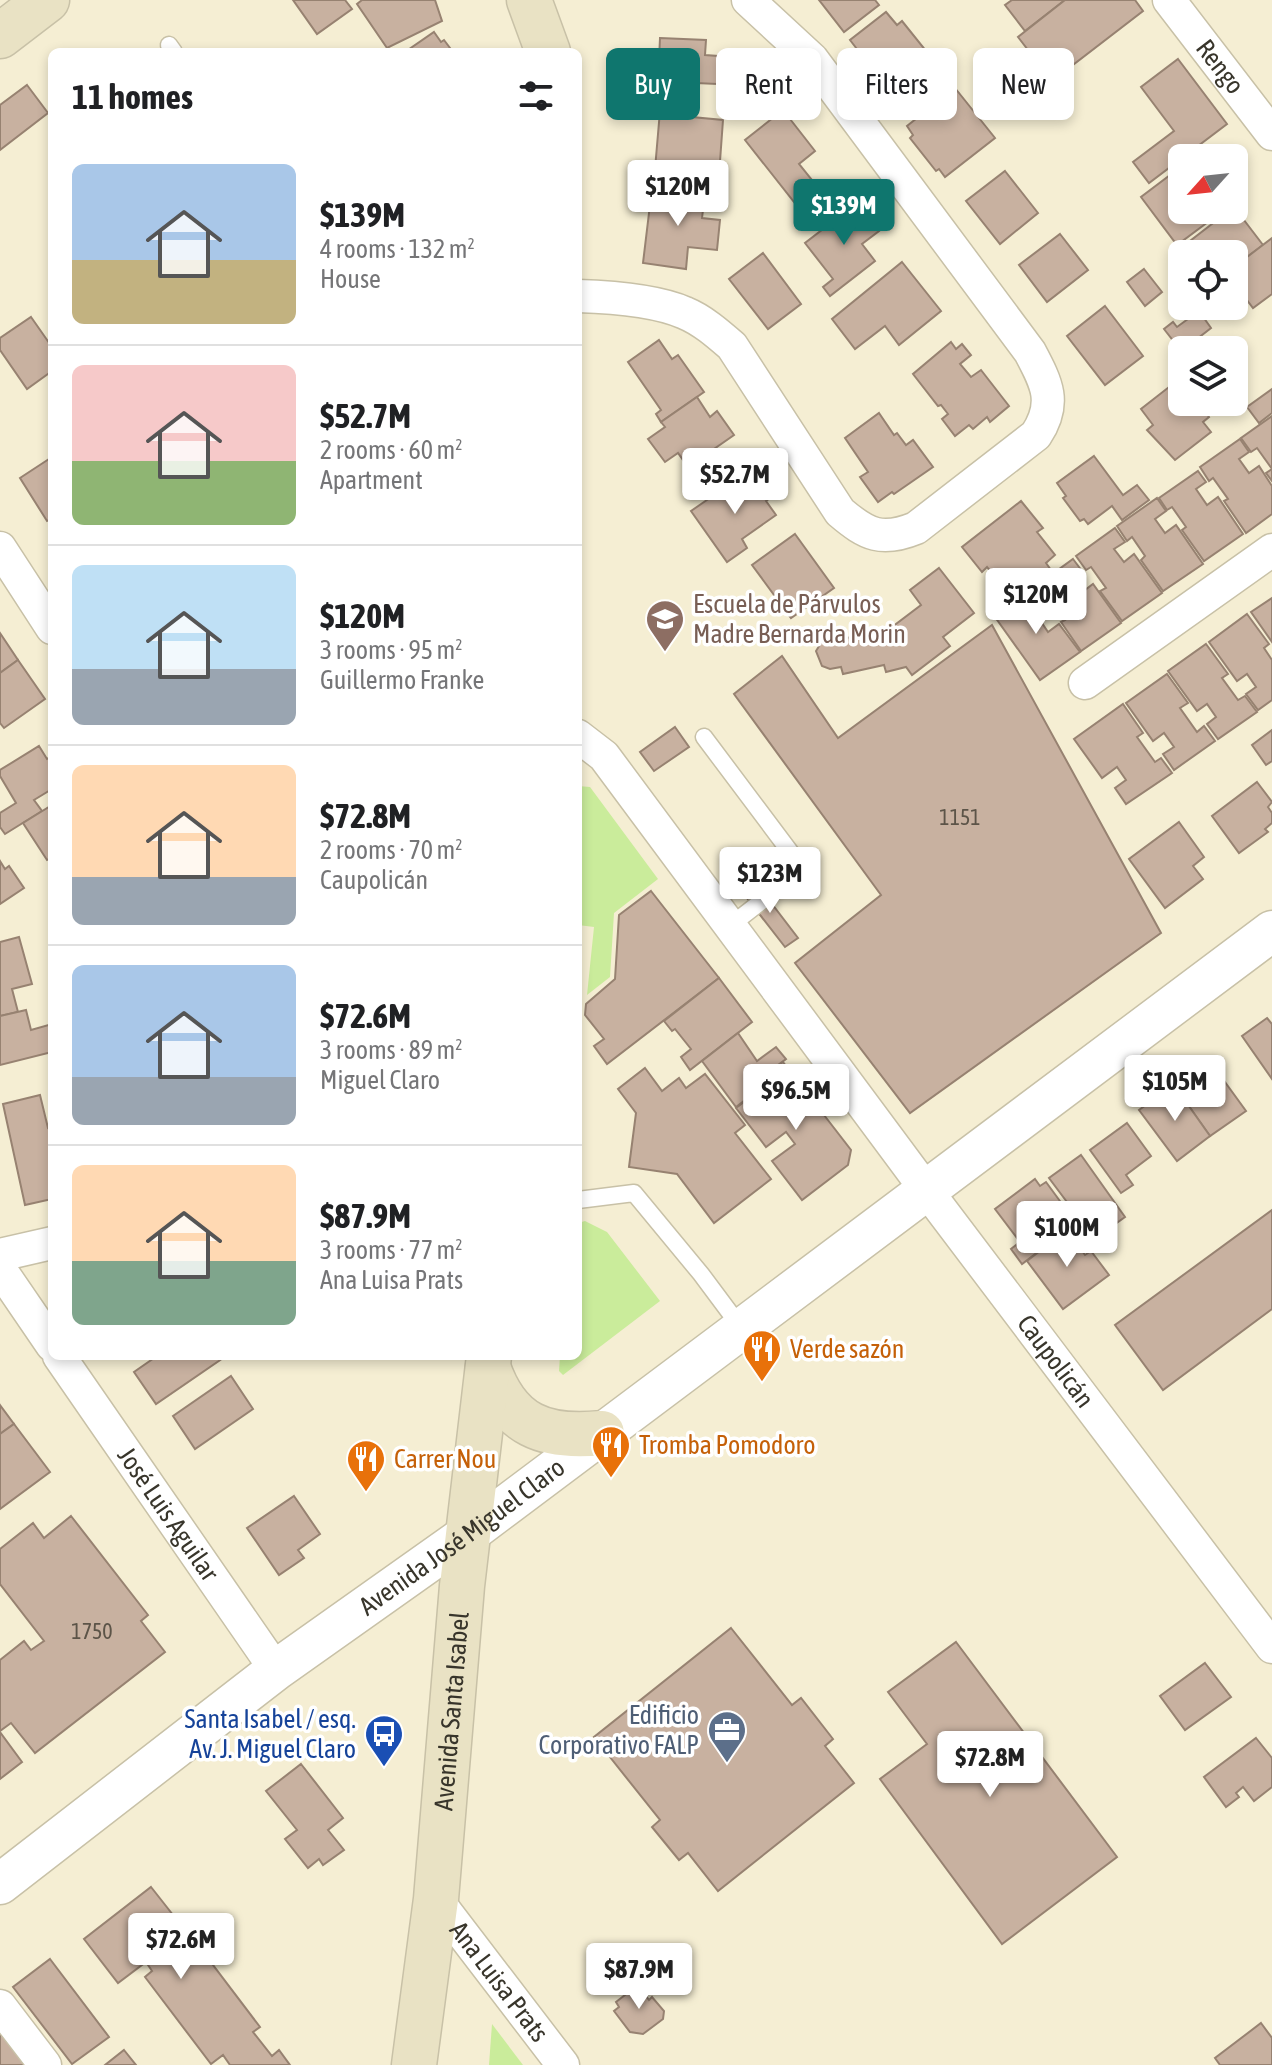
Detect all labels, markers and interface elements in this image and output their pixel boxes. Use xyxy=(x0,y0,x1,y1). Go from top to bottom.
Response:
street label: Rengo xyxy=(1190,34,1250,100)
chip: Buy xyxy=(606,48,700,120)
chip: Rent xyxy=(716,48,821,120)
chip: Filters xyxy=(837,48,957,120)
chip: New xyxy=(973,48,1074,120)
icon: filters xyxy=(514,74,558,118)
text: 11 homes xyxy=(72,77,193,116)
north arrow xyxy=(1168,144,1248,224)
map controls xyxy=(1168,144,1248,416)
pin: $120M xyxy=(622,160,734,228)
text: $120M xyxy=(645,171,711,201)
pin: $139M xyxy=(788,179,900,247)
text: $139M xyxy=(811,190,877,220)
text: $139M xyxy=(320,195,405,234)
icon: home xyxy=(136,196,232,292)
text: 4 rooms · 132 m² xyxy=(320,234,475,264)
button: locate xyxy=(1168,240,1248,320)
text: House xyxy=(320,264,381,294)
button: layers xyxy=(1168,336,1248,416)
text: $52.7M xyxy=(320,396,411,435)
icon: home xyxy=(136,397,232,493)
text: 2 rooms · 60 m² xyxy=(320,435,462,465)
pin: $52.7M xyxy=(670,448,800,516)
text: $52.7M xyxy=(700,459,770,489)
text: Apartment xyxy=(320,465,423,495)
pin: $120M xyxy=(980,568,1092,636)
text: $120M xyxy=(1003,579,1069,609)
place label: Escuela de Párvulos Madre Bernarda Morin xyxy=(693,589,906,649)
text: $120M xyxy=(320,596,405,635)
icon: home xyxy=(136,597,232,693)
school or university icon: Escuela de Párvulos Madre Bernarda Morin xyxy=(644,598,686,653)
text: 3 rooms · 95 m² xyxy=(320,635,462,665)
text: Guillermo Franke xyxy=(320,665,484,695)
text: $72.8M xyxy=(320,796,411,835)
icon: home xyxy=(136,797,232,893)
house number: 1151 xyxy=(939,804,981,830)
text: 2 rooms · 70 m² xyxy=(320,835,462,865)
pin: $123M xyxy=(714,847,826,915)
text: $123M xyxy=(737,858,803,888)
text: Caupolicán xyxy=(320,865,428,895)
text: $72.6M xyxy=(320,996,411,1035)
icon: home xyxy=(136,997,232,1093)
text: 3 rooms · 89 m² xyxy=(320,1035,462,1065)
pin: $105M xyxy=(1119,1055,1231,1123)
pin: $96.5M xyxy=(731,1064,861,1132)
text: Miguel Claro xyxy=(320,1065,440,1095)
text: $105M xyxy=(1142,1066,1208,1096)
text: $96.5M xyxy=(761,1075,831,1105)
text: $87.9M xyxy=(320,1196,411,1235)
icon: home xyxy=(136,1197,232,1293)
pin: $100M xyxy=(1011,1201,1123,1269)
text: $100M xyxy=(1034,1212,1100,1242)
text: 3 rooms · 77 m² xyxy=(320,1235,462,1265)
text: Ana Luisa Prats xyxy=(320,1265,463,1295)
street label: Caupolicán xyxy=(1011,1309,1100,1413)
restaurant icon: Verde sazón xyxy=(741,1328,783,1383)
place label: Verde sazón xyxy=(790,1334,904,1364)
restaurant icon: Tromba Pomodoro xyxy=(590,1424,632,1479)
place label: Tromba Pomodoro xyxy=(639,1430,816,1460)
restaurant icon: Carrer Nou xyxy=(345,1438,387,1493)
street label: José Luis Aguilar xyxy=(112,1441,225,1587)
place label: Carrer Nou xyxy=(394,1444,496,1474)
street label: Avenida José Miguel Claro xyxy=(353,1452,570,1621)
street label: Avenida Santa Isabel xyxy=(428,1610,475,1812)
house number: 1750 xyxy=(71,1618,113,1644)
place label: Edificio Corporativo FALP xyxy=(538,1700,699,1760)
place label: Santa Isabel / esq. Av. J. Miguel Claro xyxy=(184,1704,356,1764)
office icon: Edificio Corporativo FALP xyxy=(706,1709,748,1764)
bus stop icon: Santa Isabel / esq. Av. J. Miguel Claro xyxy=(363,1713,405,1768)
pin: $72.8M xyxy=(925,1731,1055,1799)
text: $72.8M xyxy=(955,1742,1025,1772)
pin: $72.6M xyxy=(116,1913,246,1981)
street label: Ana Luisa Prats xyxy=(444,1916,555,2048)
text: $72.6M xyxy=(146,1924,216,1954)
pin: $87.9M xyxy=(574,1943,704,2011)
text: $87.9M xyxy=(604,1954,674,1984)

